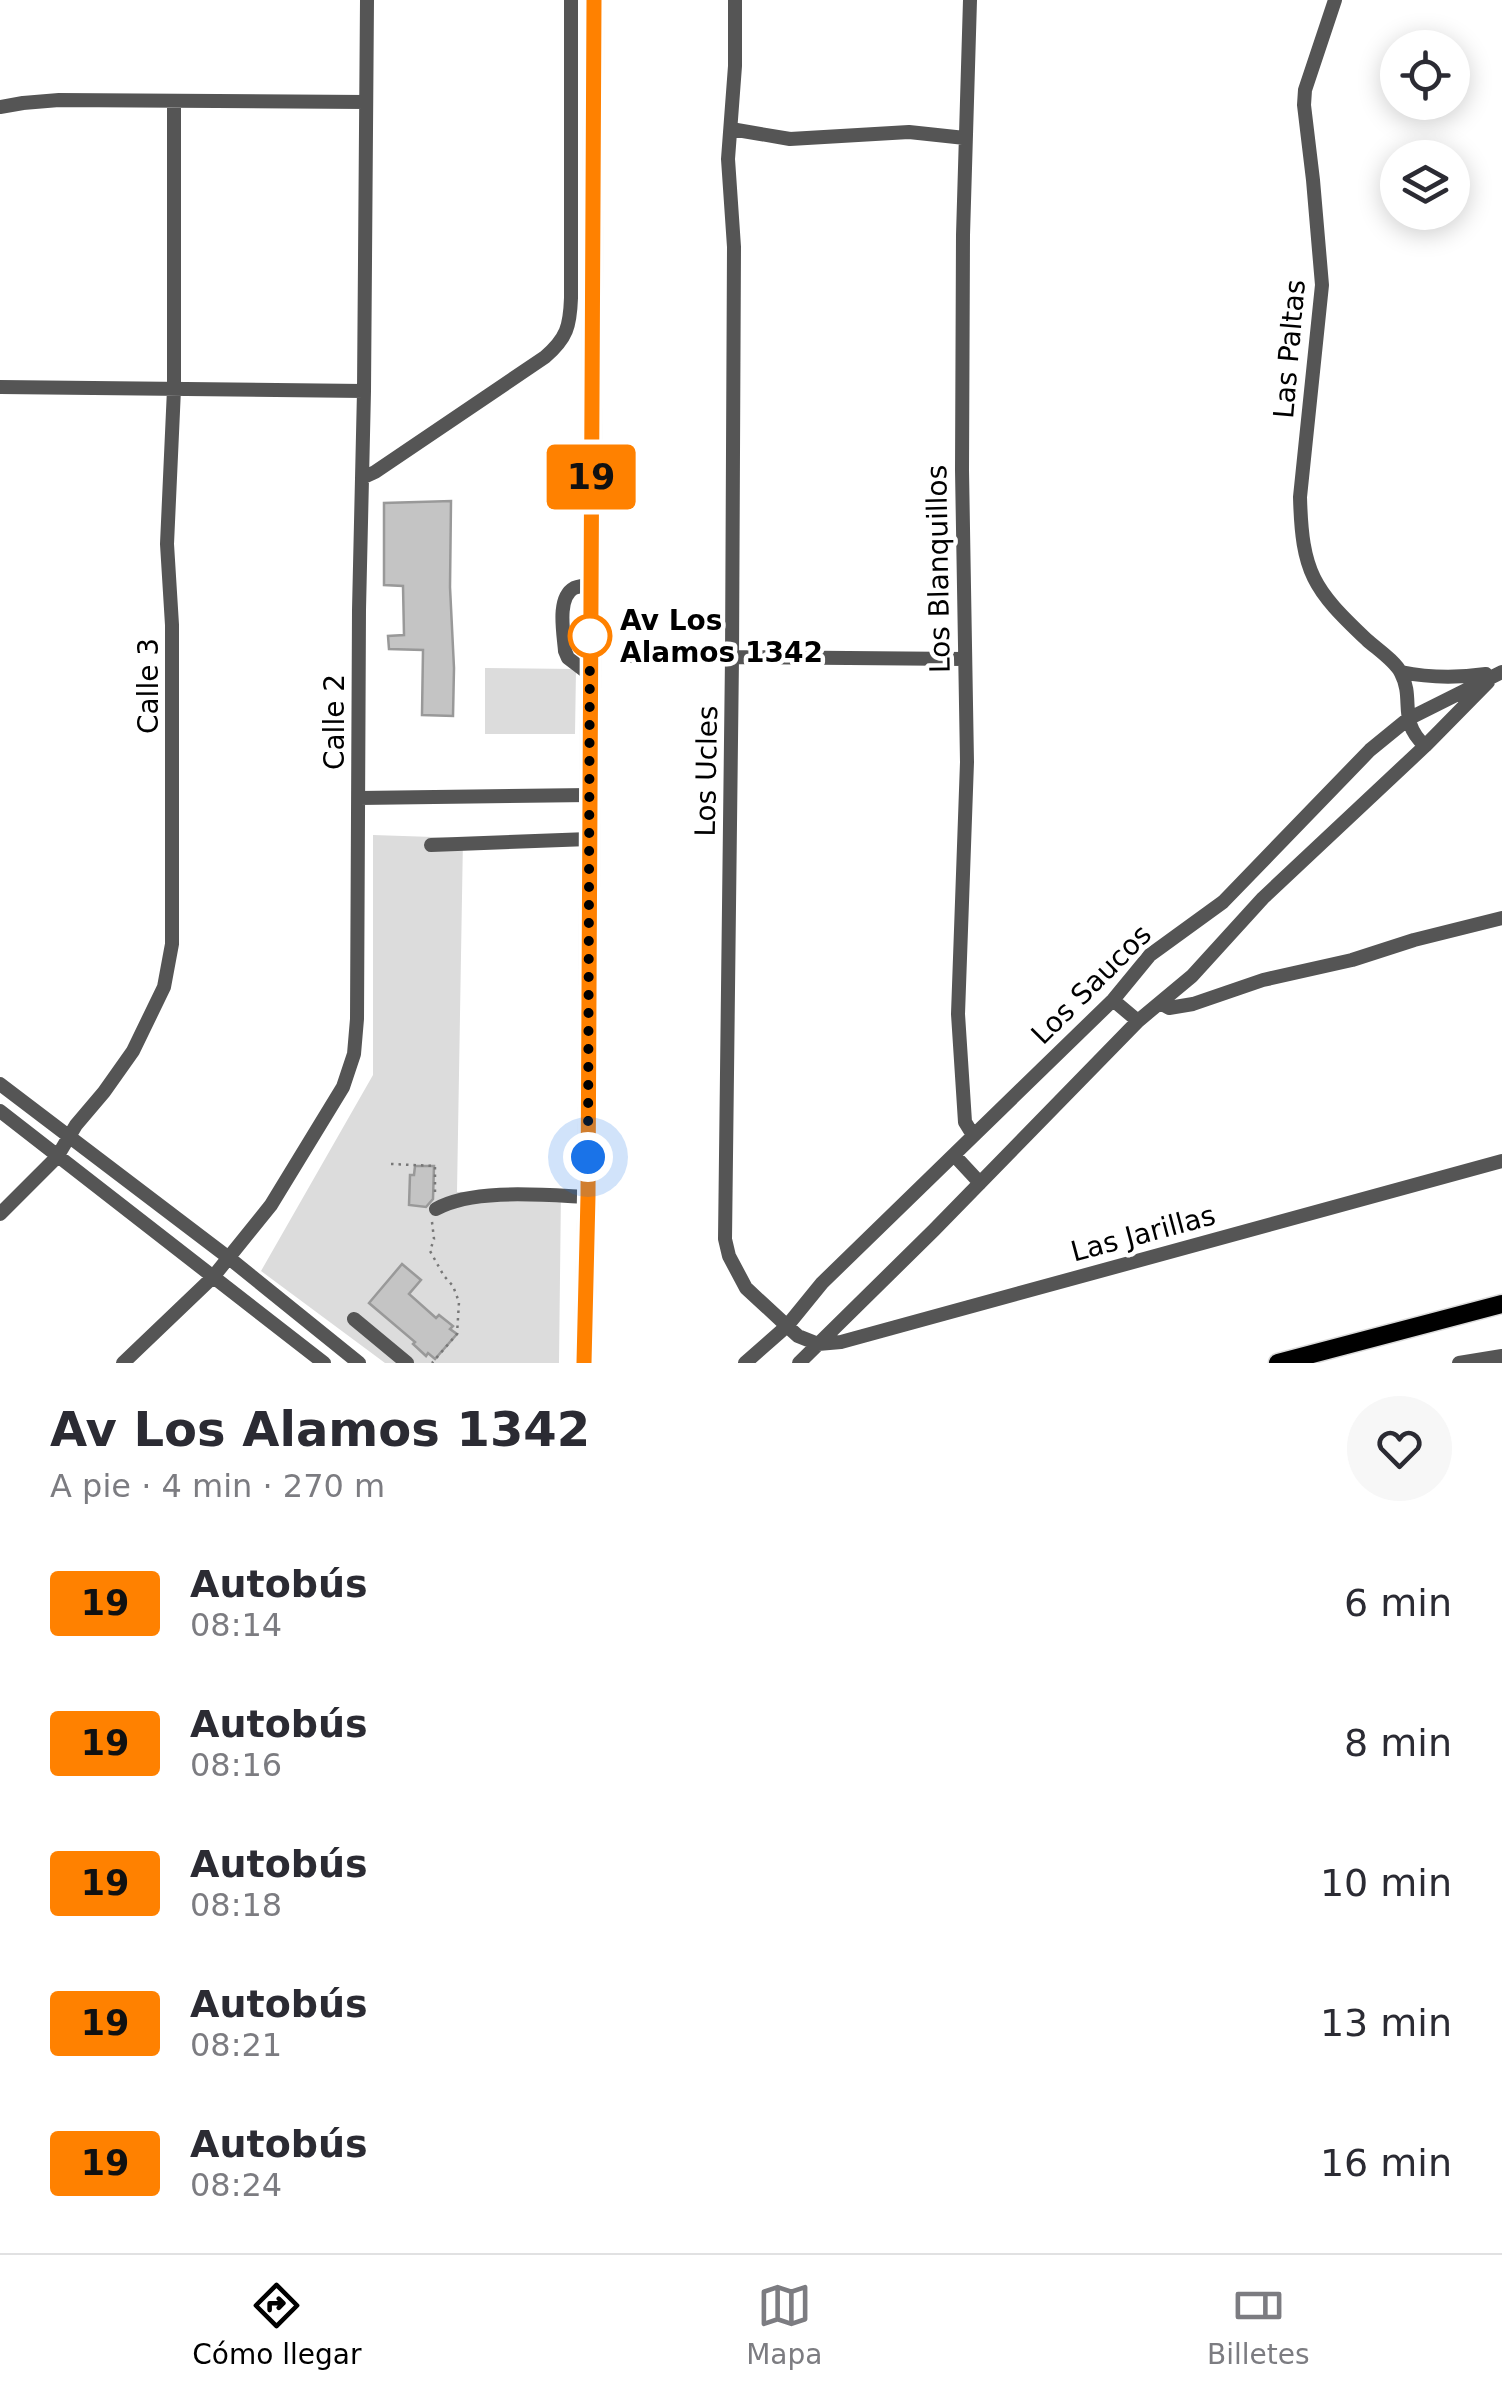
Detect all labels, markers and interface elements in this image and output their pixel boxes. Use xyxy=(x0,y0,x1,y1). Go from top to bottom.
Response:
map controls xyxy=(1380,30,1470,230)
button: locate xyxy=(1380,30,1470,120)
button: layers xyxy=(1380,140,1470,230)
street label: Las Paltas xyxy=(1267,278,1312,420)
line badge: 19 xyxy=(546,444,636,510)
text: 19 xyxy=(567,457,615,497)
street label: Los Blanquillos xyxy=(920,465,957,673)
place label: Av Los Alamos 1342 xyxy=(620,604,823,669)
marker: Av Los Alamos 1342 xyxy=(569,615,611,657)
street label: Calle 3 xyxy=(132,638,165,734)
street label: Calle 2 xyxy=(318,674,351,770)
street label: Los Ucles xyxy=(689,705,724,837)
street label: Los Saucos xyxy=(1025,918,1158,1051)
your location xyxy=(563,1132,613,1182)
street label: Las Jarillas xyxy=(1067,1198,1219,1269)
button: heart xyxy=(1347,1396,1452,1501)
text: Av Los Alamos 1342 xyxy=(50,1401,590,1457)
text: A pie · 4 min · 270 m xyxy=(50,1467,385,1505)
text: Autobús xyxy=(190,1562,368,1606)
text: 6 min xyxy=(1344,1581,1452,1625)
text: 19 xyxy=(81,1583,129,1623)
text: 08:14 xyxy=(190,1606,282,1644)
text: Autobús xyxy=(190,1702,368,1746)
text: 8 min xyxy=(1344,1721,1452,1765)
text: 19 xyxy=(81,1723,129,1763)
text: 08:16 xyxy=(190,1746,282,1784)
text: Autobús xyxy=(190,1842,368,1886)
text: 10 min xyxy=(1320,1861,1452,1905)
text: 19 xyxy=(81,1863,129,1903)
text: 08:18 xyxy=(190,1886,282,1924)
text: Autobús xyxy=(190,1982,368,2026)
text: 13 min xyxy=(1320,2001,1452,2045)
text: 19 xyxy=(81,2003,129,2043)
text: 08:21 xyxy=(190,2026,282,2064)
text: Autobús xyxy=(190,2122,368,2166)
text: 16 min xyxy=(1320,2141,1452,2185)
text: 19 xyxy=(81,2143,129,2183)
text: 08:24 xyxy=(190,2166,282,2204)
tab: Cómo llegar xyxy=(192,2278,362,2371)
tab: Mapa xyxy=(746,2278,822,2371)
tab: Billetes xyxy=(1207,2278,1310,2371)

